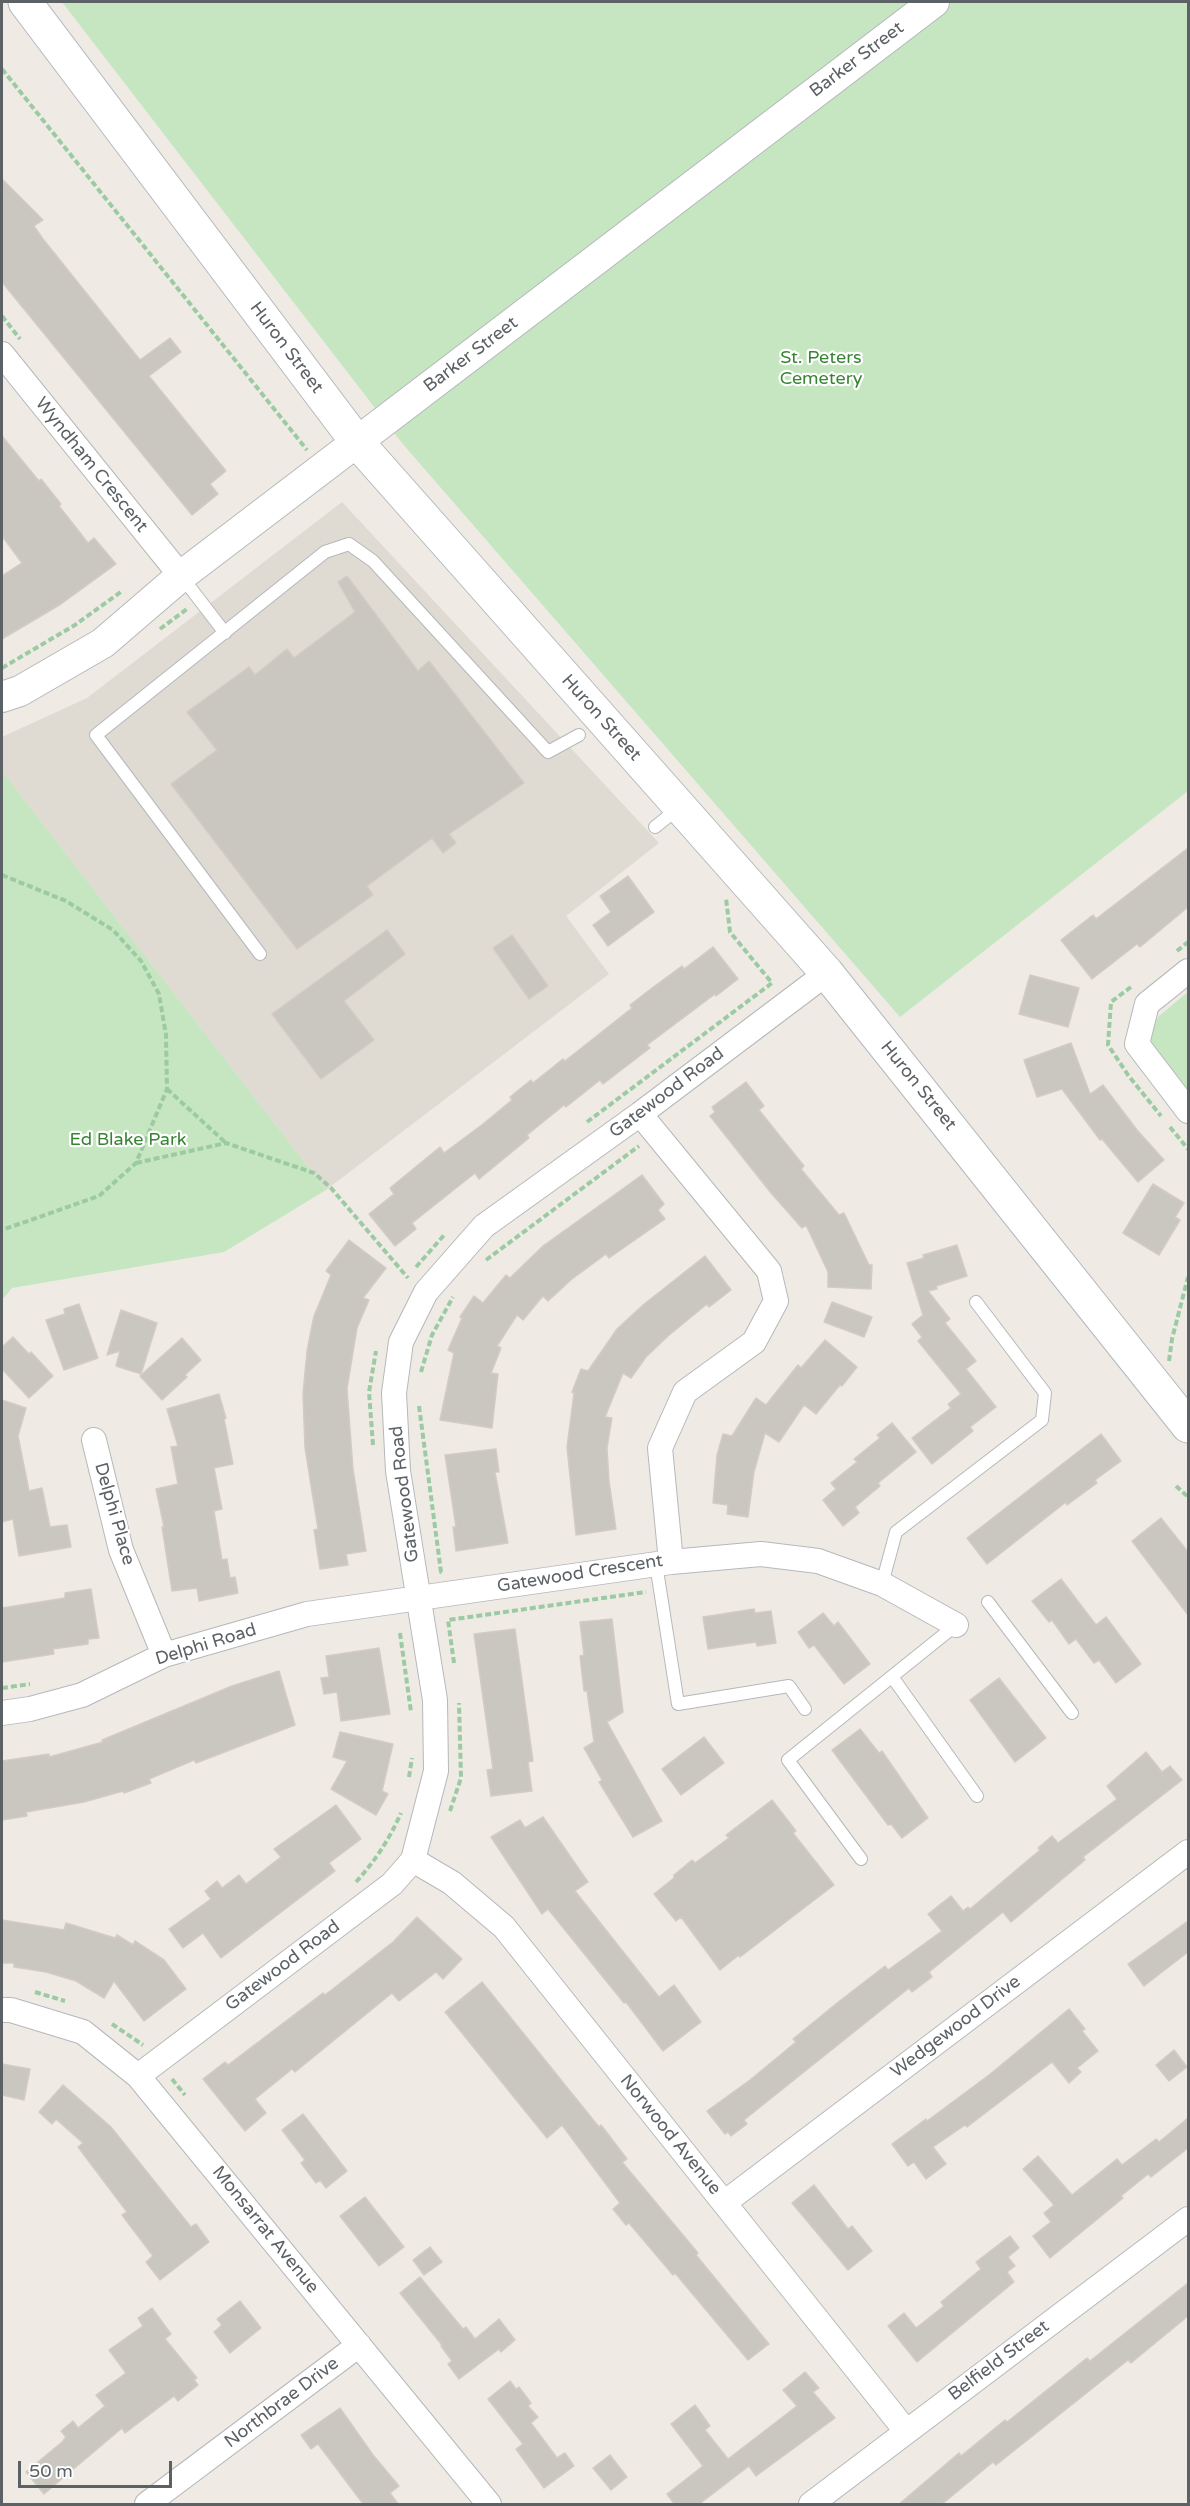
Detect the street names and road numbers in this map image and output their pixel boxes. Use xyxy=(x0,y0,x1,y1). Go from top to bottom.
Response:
street label: Barker Street xyxy=(806,18,908,102)
street label: Huron Street xyxy=(245,298,327,398)
street label: Barker Street xyxy=(420,313,522,397)
street label: Wyndham Crescent xyxy=(30,393,152,537)
street label: Huron Street xyxy=(557,670,645,766)
street label: Huron Street xyxy=(875,1037,961,1135)
street label: Gatewood Road xyxy=(606,1043,728,1143)
street label: Gatewood Road xyxy=(386,1424,424,1564)
street label: Delphi Place xyxy=(89,1460,139,1568)
street label: Gatewood Crescent xyxy=(496,1550,664,1598)
street label: Delphi Road xyxy=(153,1619,259,1671)
street label: Gatewood Road xyxy=(222,1916,344,2016)
street label: Wedgewood Drive xyxy=(887,1971,1025,2083)
street label: Norwood Avenue xyxy=(615,2070,725,2200)
street label: Monsarrat Avenue xyxy=(207,2162,323,2298)
street label: Belfield Street xyxy=(944,2316,1054,2406)
street label: Northbrae Drive xyxy=(221,2353,343,2453)

